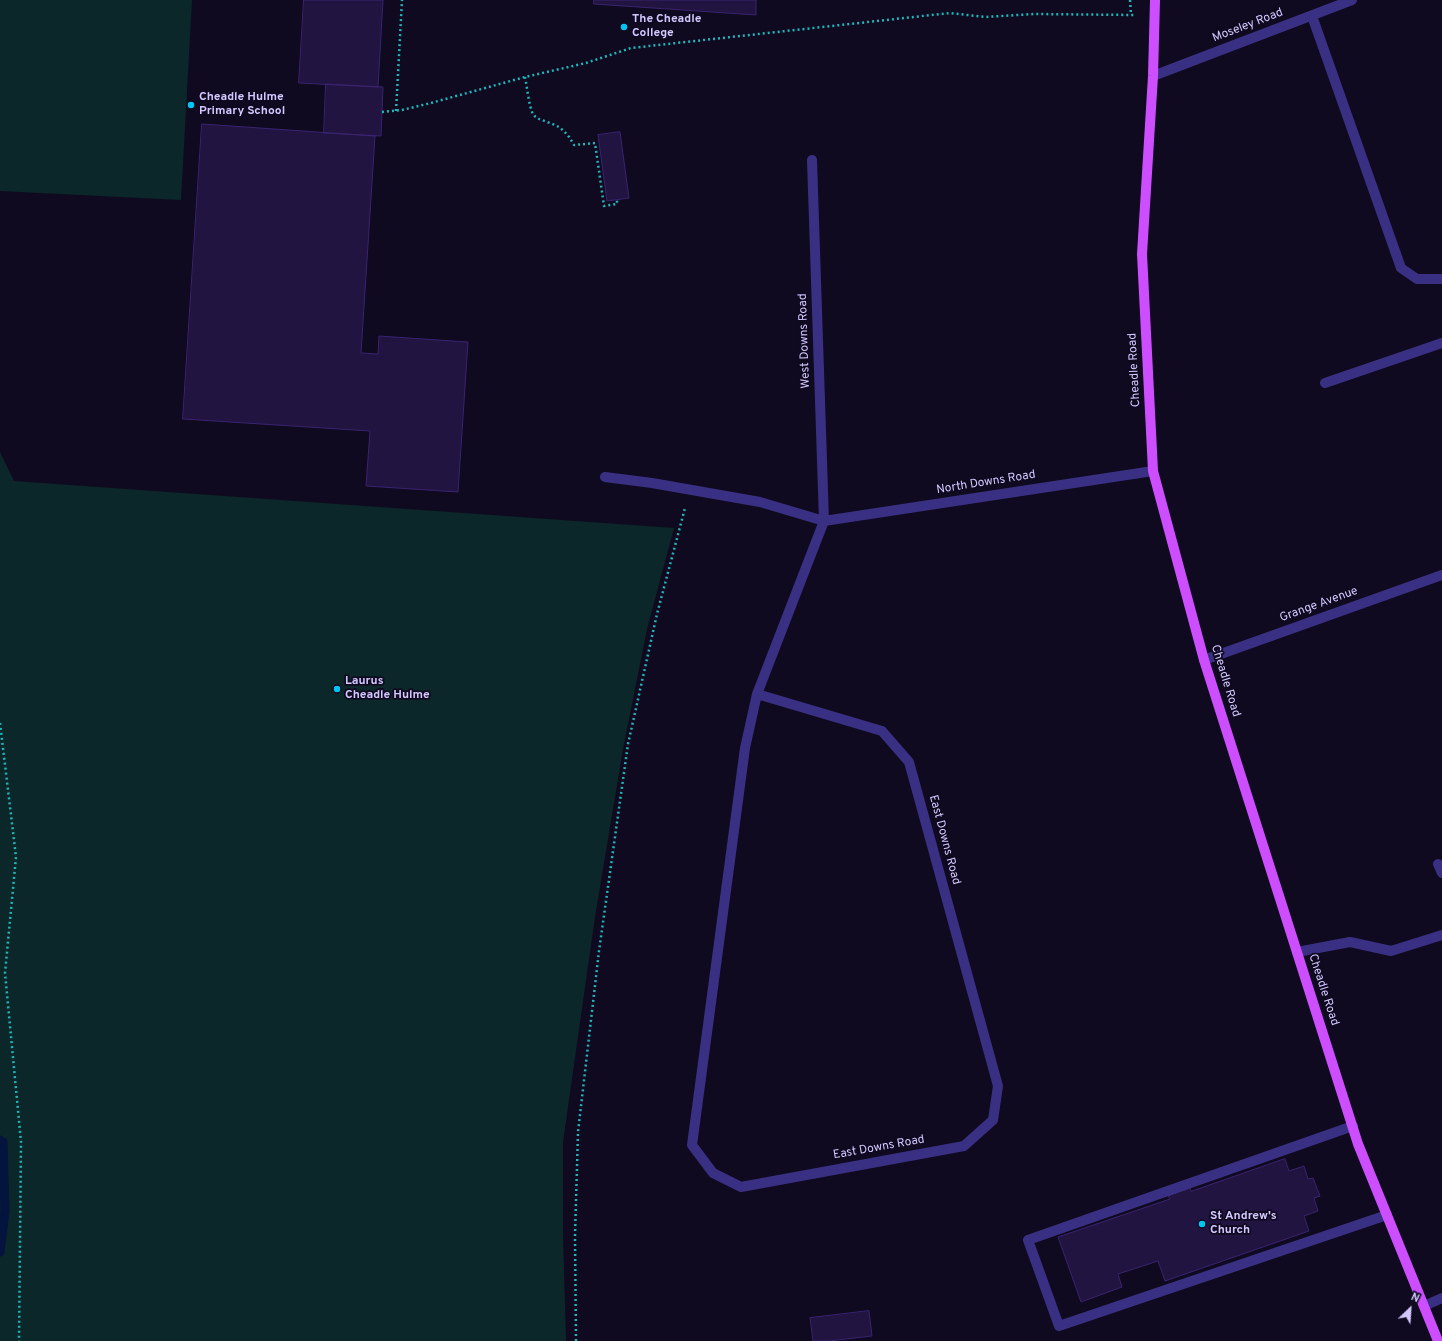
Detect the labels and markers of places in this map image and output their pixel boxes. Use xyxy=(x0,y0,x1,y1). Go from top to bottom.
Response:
place label: The Cheadle College xyxy=(632,13,701,41)
marker: The Cheadle College xyxy=(619,22,629,32)
place label: Cheadle Hulme Primary School xyxy=(199,91,285,119)
marker: Cheadle Hulme Primary School xyxy=(186,100,196,110)
place label: Laurus Cheadle Hulme xyxy=(345,675,430,703)
marker: Laurus Cheadle Hulme xyxy=(332,684,342,694)
place label: St Andrew's Church xyxy=(1210,1210,1277,1238)
marker: St Andrew's Church xyxy=(1197,1219,1207,1229)

